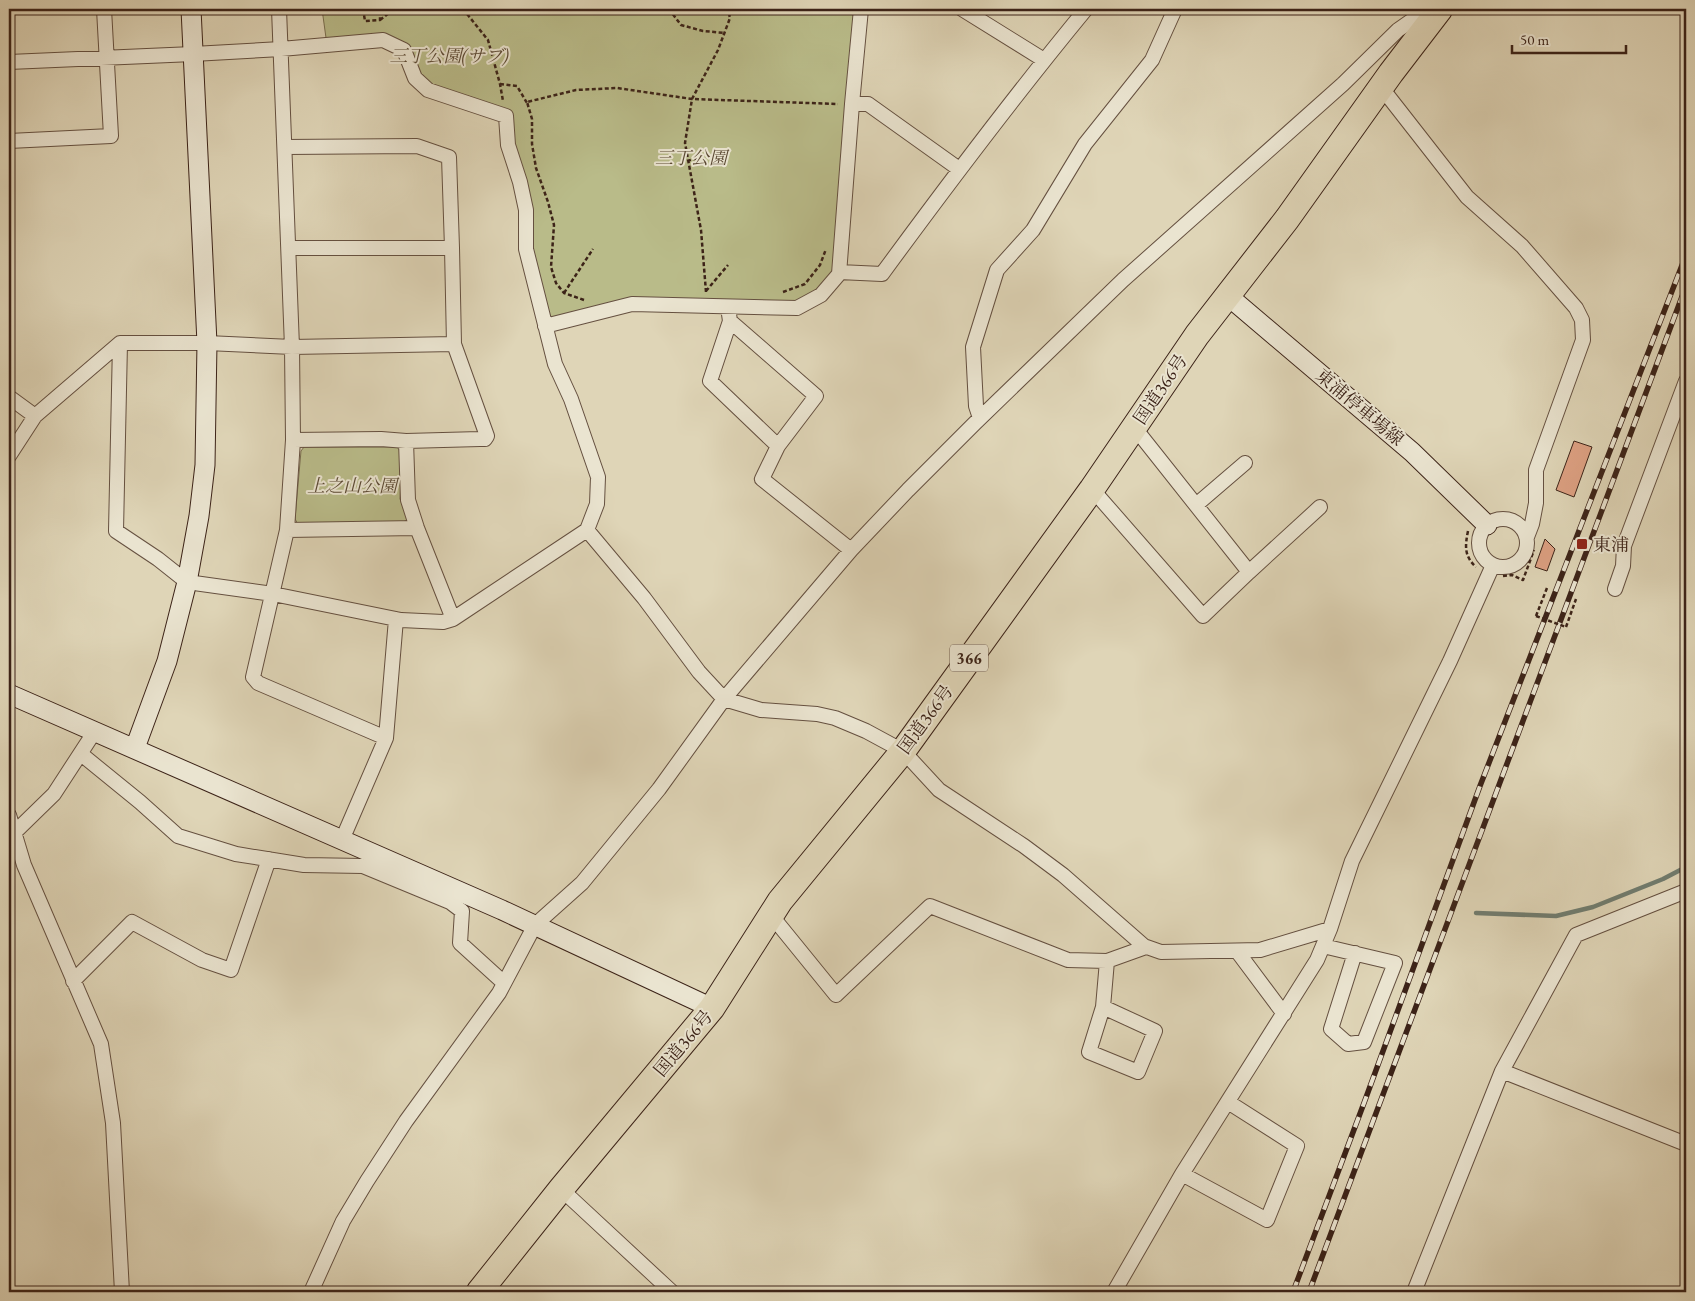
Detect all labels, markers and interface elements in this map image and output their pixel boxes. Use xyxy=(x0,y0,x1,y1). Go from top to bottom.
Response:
scale bar xyxy=(1512,22,1626,54)
text: 50 m xyxy=(1520,30,1549,49)
park label: 三丁公園(サブ) xyxy=(389,44,509,67)
park label: 三丁公園 xyxy=(655,146,730,169)
street label: 国道366号 xyxy=(1128,349,1192,429)
street label: 東浦停車場線 xyxy=(1311,363,1409,451)
park label: 上之山公園 xyxy=(307,474,400,497)
place label: 東浦 xyxy=(1593,533,1629,556)
marker: 東浦 xyxy=(1575,537,1589,551)
road number: 366 xyxy=(950,644,988,671)
street label: 国道366号 xyxy=(892,680,958,758)
street label: 国道366号 xyxy=(649,1005,717,1081)

